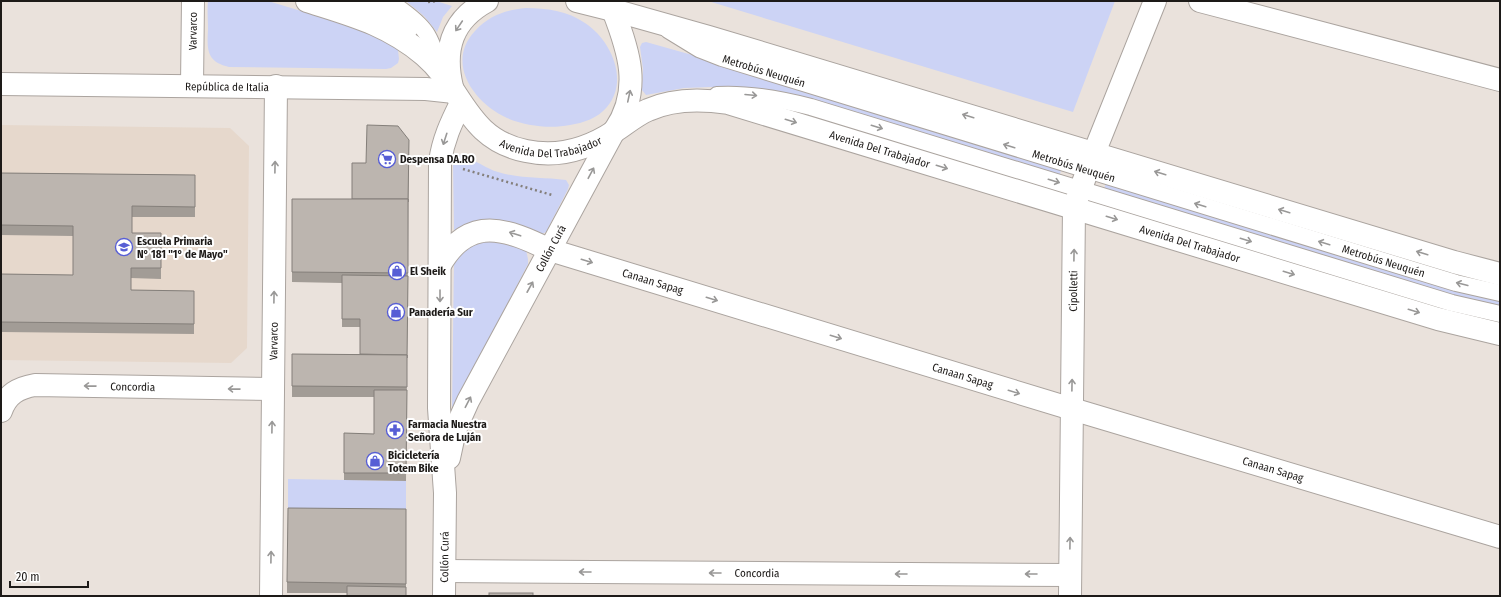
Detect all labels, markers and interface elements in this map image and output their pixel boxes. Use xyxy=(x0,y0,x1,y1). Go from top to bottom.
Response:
street label: Varvarco xyxy=(186,12,199,50)
one-way arrow xyxy=(455,21,463,32)
street label: Metrobús Neuquén xyxy=(721,52,807,90)
street label: República de Italia xyxy=(185,80,269,94)
one-way arrow xyxy=(626,90,634,103)
one-way arrow xyxy=(744,92,757,99)
one-way arrow xyxy=(962,112,975,119)
one-way arrow xyxy=(784,118,797,125)
one-way arrow xyxy=(870,124,883,131)
street label: Avenida Del Trabajador xyxy=(828,128,932,171)
one-way arrow xyxy=(441,132,448,145)
street label: Avenida Del Trabajador xyxy=(498,134,604,160)
one-way arrow xyxy=(1002,142,1015,149)
street label: Metrobús Neuquén xyxy=(1031,147,1117,185)
supermarket icon: Despensa DA.RO xyxy=(377,149,397,169)
place label: Despensa DA.RO xyxy=(400,153,475,166)
one-way arrow xyxy=(271,161,279,174)
one-way arrow xyxy=(935,164,948,171)
one-way arrow xyxy=(588,167,596,179)
one-way arrow xyxy=(1153,169,1166,176)
one-way arrow xyxy=(1048,178,1060,186)
one-way arrow xyxy=(1194,201,1207,208)
one-way arrow xyxy=(1278,207,1291,214)
one-way arrow xyxy=(1105,215,1118,222)
street label: Avenida Del Trabajador xyxy=(1138,222,1242,265)
street label: Collón Curá xyxy=(533,223,568,274)
one-way arrow xyxy=(508,230,521,237)
place label: Escuela Primaria N° 181 "1° de Mayo" xyxy=(137,235,228,261)
school or university icon: Escuela Primaria N° 181 "1° de Mayo" xyxy=(114,237,134,257)
one-way arrow xyxy=(1239,237,1252,244)
one-way arrow xyxy=(1319,238,1331,246)
street label: Metrobús Neuquén xyxy=(1341,242,1427,280)
one-way arrow xyxy=(1070,249,1078,262)
one-way arrow xyxy=(1416,249,1429,256)
one-way arrow xyxy=(581,258,594,265)
shop icon: El Sheik xyxy=(387,261,407,281)
place label: El Sheik xyxy=(410,265,446,278)
street label: Canaan Sapag xyxy=(621,266,686,297)
street label: Cipolletti xyxy=(1066,270,1080,312)
one-way arrow xyxy=(1283,270,1296,277)
one-way arrow xyxy=(1456,280,1469,287)
one-way arrow xyxy=(526,282,534,294)
one-way arrow xyxy=(436,289,444,302)
one-way arrow xyxy=(270,291,278,304)
one-way arrow xyxy=(705,296,718,303)
shop icon: Panadería Sur xyxy=(386,302,406,322)
place label: Panadería Sur xyxy=(409,306,474,319)
one-way arrow xyxy=(1407,308,1420,315)
street label: Varvarco xyxy=(267,322,280,360)
one-way arrow xyxy=(829,334,842,341)
street label: Canaan Sapag xyxy=(931,360,995,391)
one-way arrow xyxy=(1068,379,1076,392)
street label: Concordia xyxy=(110,380,155,394)
one-way arrow xyxy=(84,382,97,390)
one-way arrow xyxy=(228,385,241,393)
one-way arrow xyxy=(1007,389,1020,396)
one-way arrow xyxy=(465,396,472,408)
place label: Farmacia Nuestra Señora de Luján xyxy=(408,418,487,444)
pharmacy icon: Farmacia Nuestra Señora de Luján xyxy=(385,420,405,440)
one-way arrow xyxy=(269,421,276,434)
place label: Bicicletería Totem Bike xyxy=(388,449,440,475)
shop icon: Bicicletería Totem Bike xyxy=(365,451,385,471)
street label: Canaan Sapag xyxy=(1241,454,1306,485)
street label: Collón Curá xyxy=(438,531,451,583)
one-way arrow xyxy=(1066,537,1074,550)
one-way arrow xyxy=(267,551,275,564)
scale bar xyxy=(10,563,88,589)
street label: Concordia xyxy=(735,566,779,580)
one-way arrow xyxy=(579,568,592,576)
one-way arrow xyxy=(709,569,722,577)
text: 20 m xyxy=(16,570,40,584)
one-way arrow xyxy=(895,570,908,578)
one-way arrow xyxy=(1025,571,1038,578)

